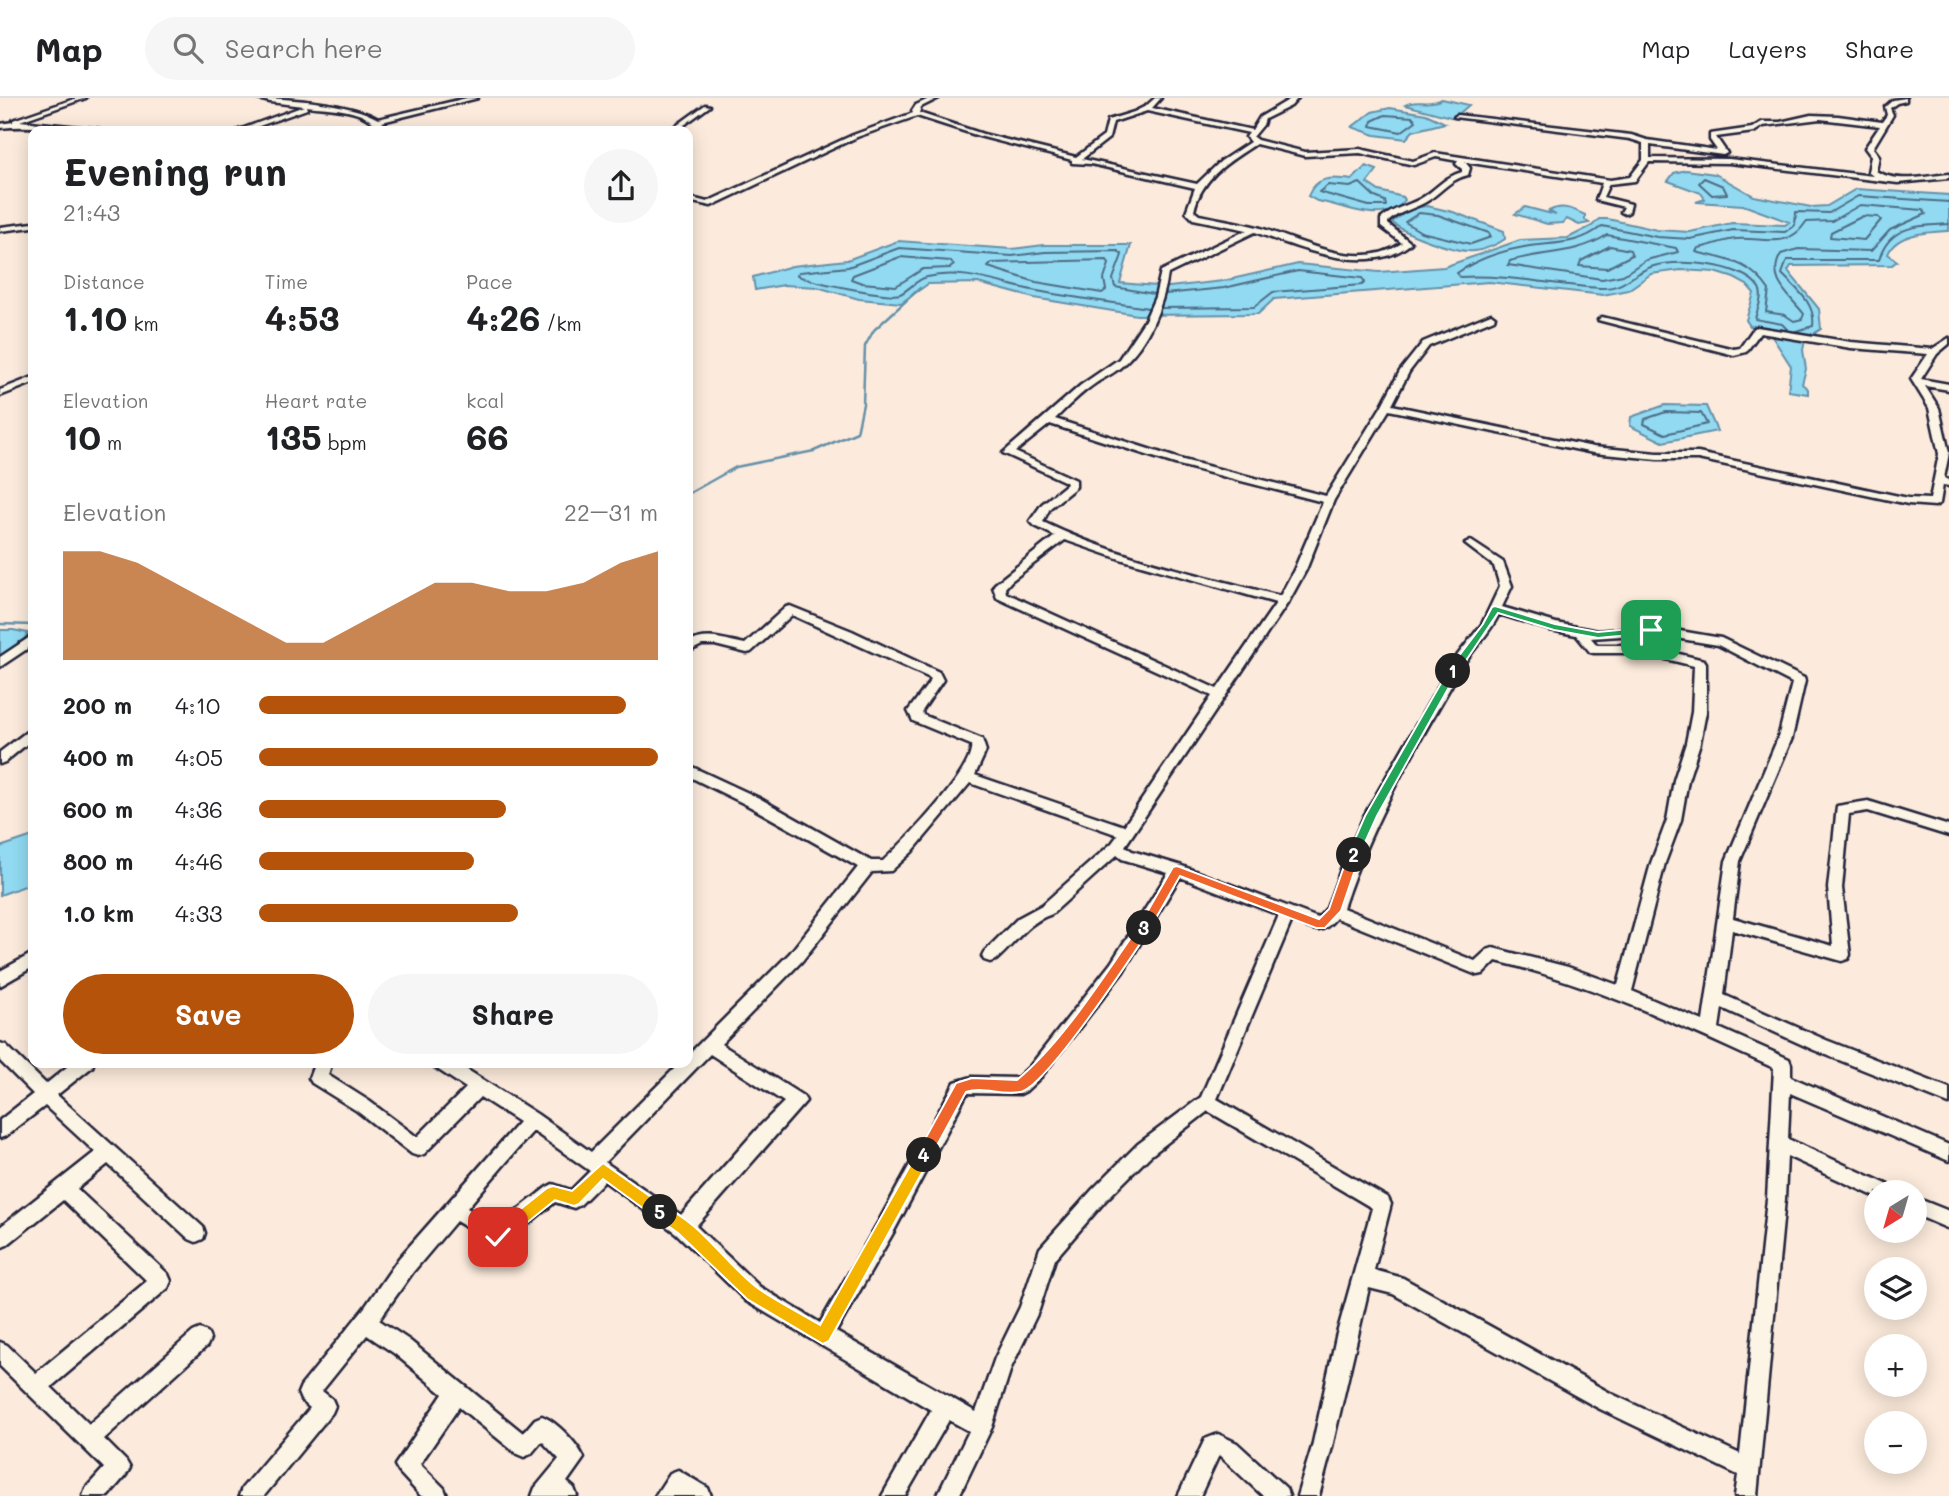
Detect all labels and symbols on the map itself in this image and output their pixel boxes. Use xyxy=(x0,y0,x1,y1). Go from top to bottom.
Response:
pin xyxy=(1621,600,1681,660)
pin: 1 xyxy=(1436,654,1470,688)
pin: 2 xyxy=(1336,838,1372,872)
pin: 3 xyxy=(1126,910,1162,946)
pin: 4 xyxy=(906,1138,942,1172)
north arrow xyxy=(1864,1180,1927,1242)
pin: 5 xyxy=(642,1194,678,1230)
pin xyxy=(468,1207,528,1267)

